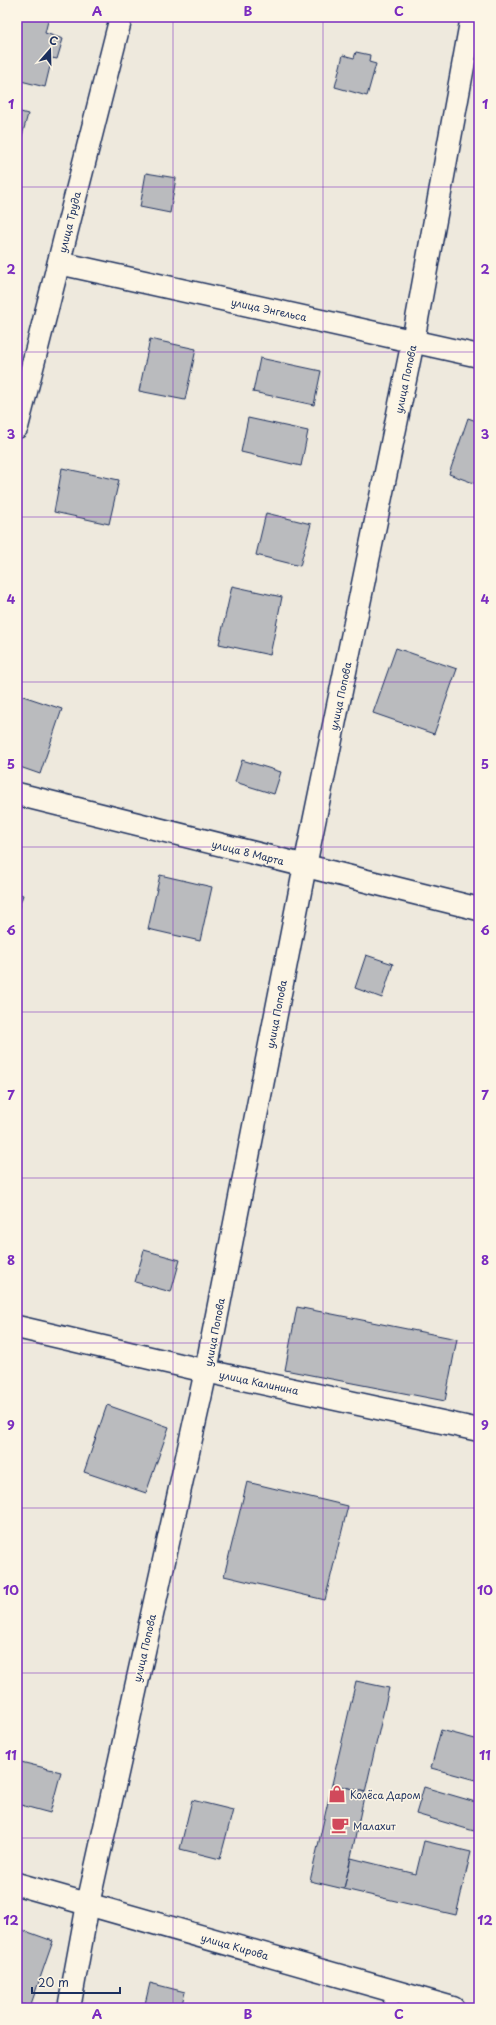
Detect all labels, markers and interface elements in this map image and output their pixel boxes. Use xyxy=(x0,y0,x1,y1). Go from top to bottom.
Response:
text: A xyxy=(92,1,102,20)
text: B xyxy=(244,1,253,20)
text: C xyxy=(394,1,404,20)
north arrow xyxy=(30,30,70,70)
text: С xyxy=(47,31,60,50)
text: 1 xyxy=(8,94,14,113)
text: 1 xyxy=(482,94,488,113)
street label: улица Труда xyxy=(54,189,84,254)
text: 2 xyxy=(6,259,16,278)
text: 2 xyxy=(480,259,490,278)
street label: улица Энгельса xyxy=(230,294,309,325)
street label: улица Попова xyxy=(390,343,420,415)
text: 3 xyxy=(7,424,16,443)
text: 3 xyxy=(481,424,490,443)
text: 4 xyxy=(7,589,16,608)
text: 4 xyxy=(481,589,490,608)
street label: улица Попова xyxy=(325,660,355,732)
text: 5 xyxy=(7,754,15,773)
text: 5 xyxy=(481,754,489,773)
street label: улица 8 Марта xyxy=(210,836,287,868)
text: 6 xyxy=(6,920,16,939)
text: 6 xyxy=(480,920,490,939)
street label: улица Попова xyxy=(262,978,290,1050)
text: 7 xyxy=(7,1085,15,1104)
text: 7 xyxy=(481,1085,489,1104)
text: 8 xyxy=(7,1250,15,1269)
text: 8 xyxy=(481,1250,489,1269)
street label: улица Попова xyxy=(200,1296,228,1368)
street label: улица Калинина xyxy=(218,1366,301,1398)
text: 9 xyxy=(7,1415,15,1434)
text: 9 xyxy=(481,1415,489,1434)
text: 10 xyxy=(3,1580,19,1599)
text: 10 xyxy=(477,1580,493,1599)
street label: улица Попова xyxy=(129,1612,159,1684)
text: 11 xyxy=(5,1745,17,1764)
text: 11 xyxy=(479,1745,491,1764)
shop icon: Колёса Даром xyxy=(327,1784,347,1804)
place label: Колёса Даром xyxy=(350,1787,421,1802)
cafe icon: Малахит xyxy=(330,1815,350,1835)
place label: Малахит xyxy=(353,1818,396,1833)
text: 12 xyxy=(3,1910,19,1929)
text: 12 xyxy=(477,1910,493,1929)
street label: улица Кирова xyxy=(199,1929,271,1963)
scale bar xyxy=(32,1969,120,1995)
text: 20 m xyxy=(38,1973,69,1991)
text: A xyxy=(92,2004,102,2023)
text: B xyxy=(244,2004,253,2023)
text: C xyxy=(394,2004,404,2023)

